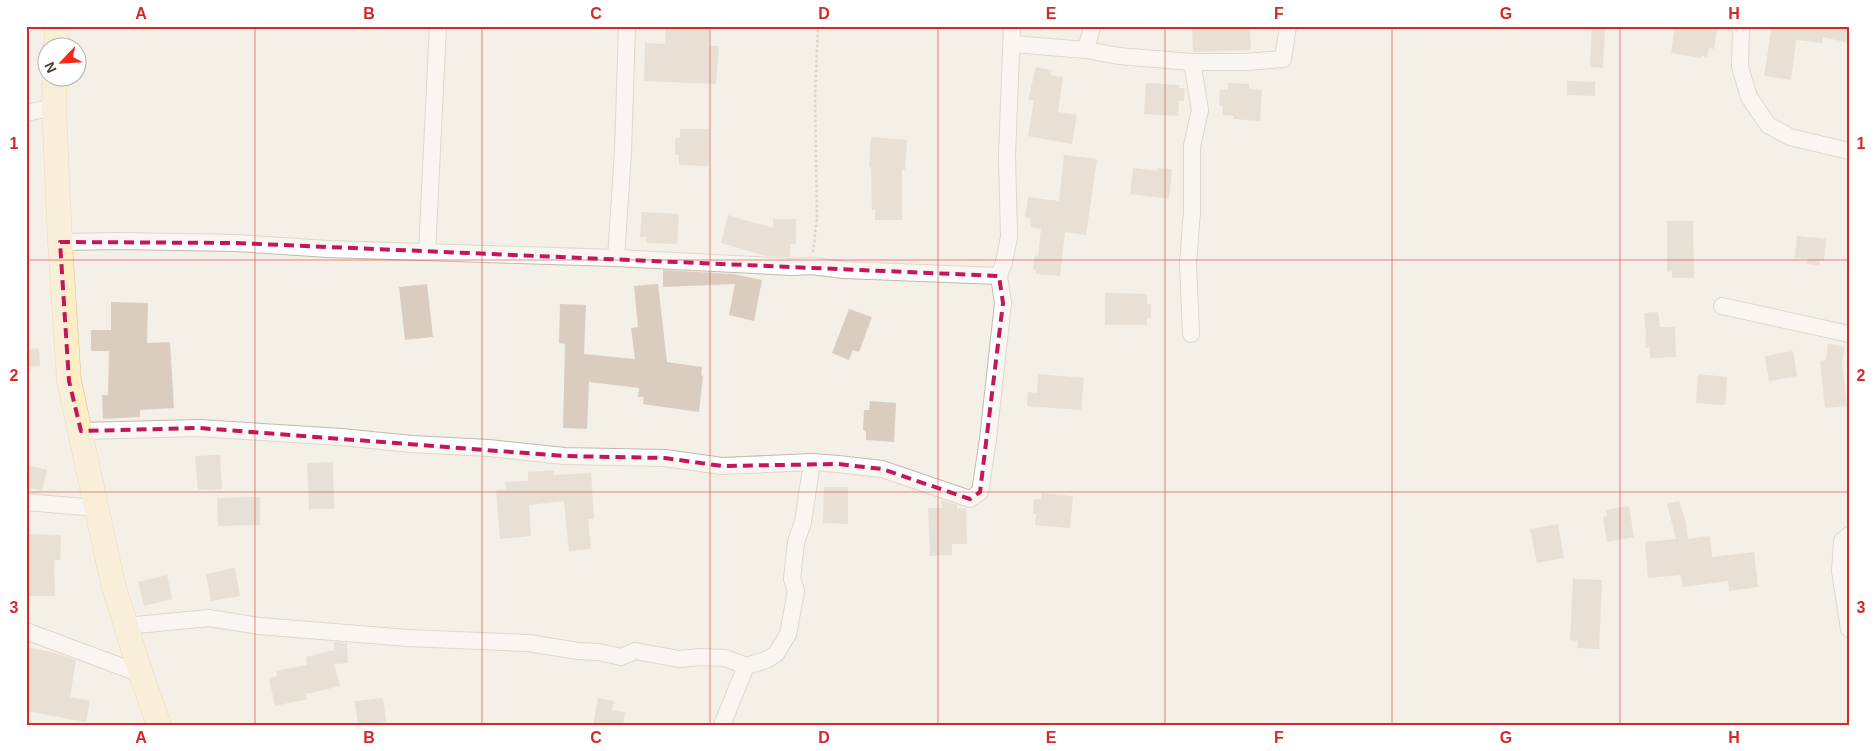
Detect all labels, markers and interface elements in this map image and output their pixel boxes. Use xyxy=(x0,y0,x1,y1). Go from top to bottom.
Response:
text: A xyxy=(135,5,147,22)
text: B xyxy=(363,5,375,22)
text: C xyxy=(590,5,602,22)
text: D xyxy=(818,5,830,22)
text: E xyxy=(1046,5,1057,22)
text: F xyxy=(1274,5,1284,22)
text: G xyxy=(1500,5,1512,22)
text: H xyxy=(1728,5,1740,22)
north arrow xyxy=(38,38,88,88)
text: N xyxy=(41,60,60,75)
text: 1 xyxy=(10,135,19,152)
text: 1 xyxy=(1857,135,1866,152)
text: 2 xyxy=(10,367,19,384)
text: 2 xyxy=(1857,367,1866,384)
text: 3 xyxy=(10,599,19,616)
text: 3 xyxy=(1857,599,1866,616)
text: A xyxy=(135,729,147,746)
text: B xyxy=(363,729,375,746)
text: C xyxy=(590,729,602,746)
text: D xyxy=(818,729,830,746)
text: E xyxy=(1046,729,1057,746)
text: F xyxy=(1274,729,1284,746)
text: G xyxy=(1500,729,1512,746)
text: H xyxy=(1728,729,1740,746)

